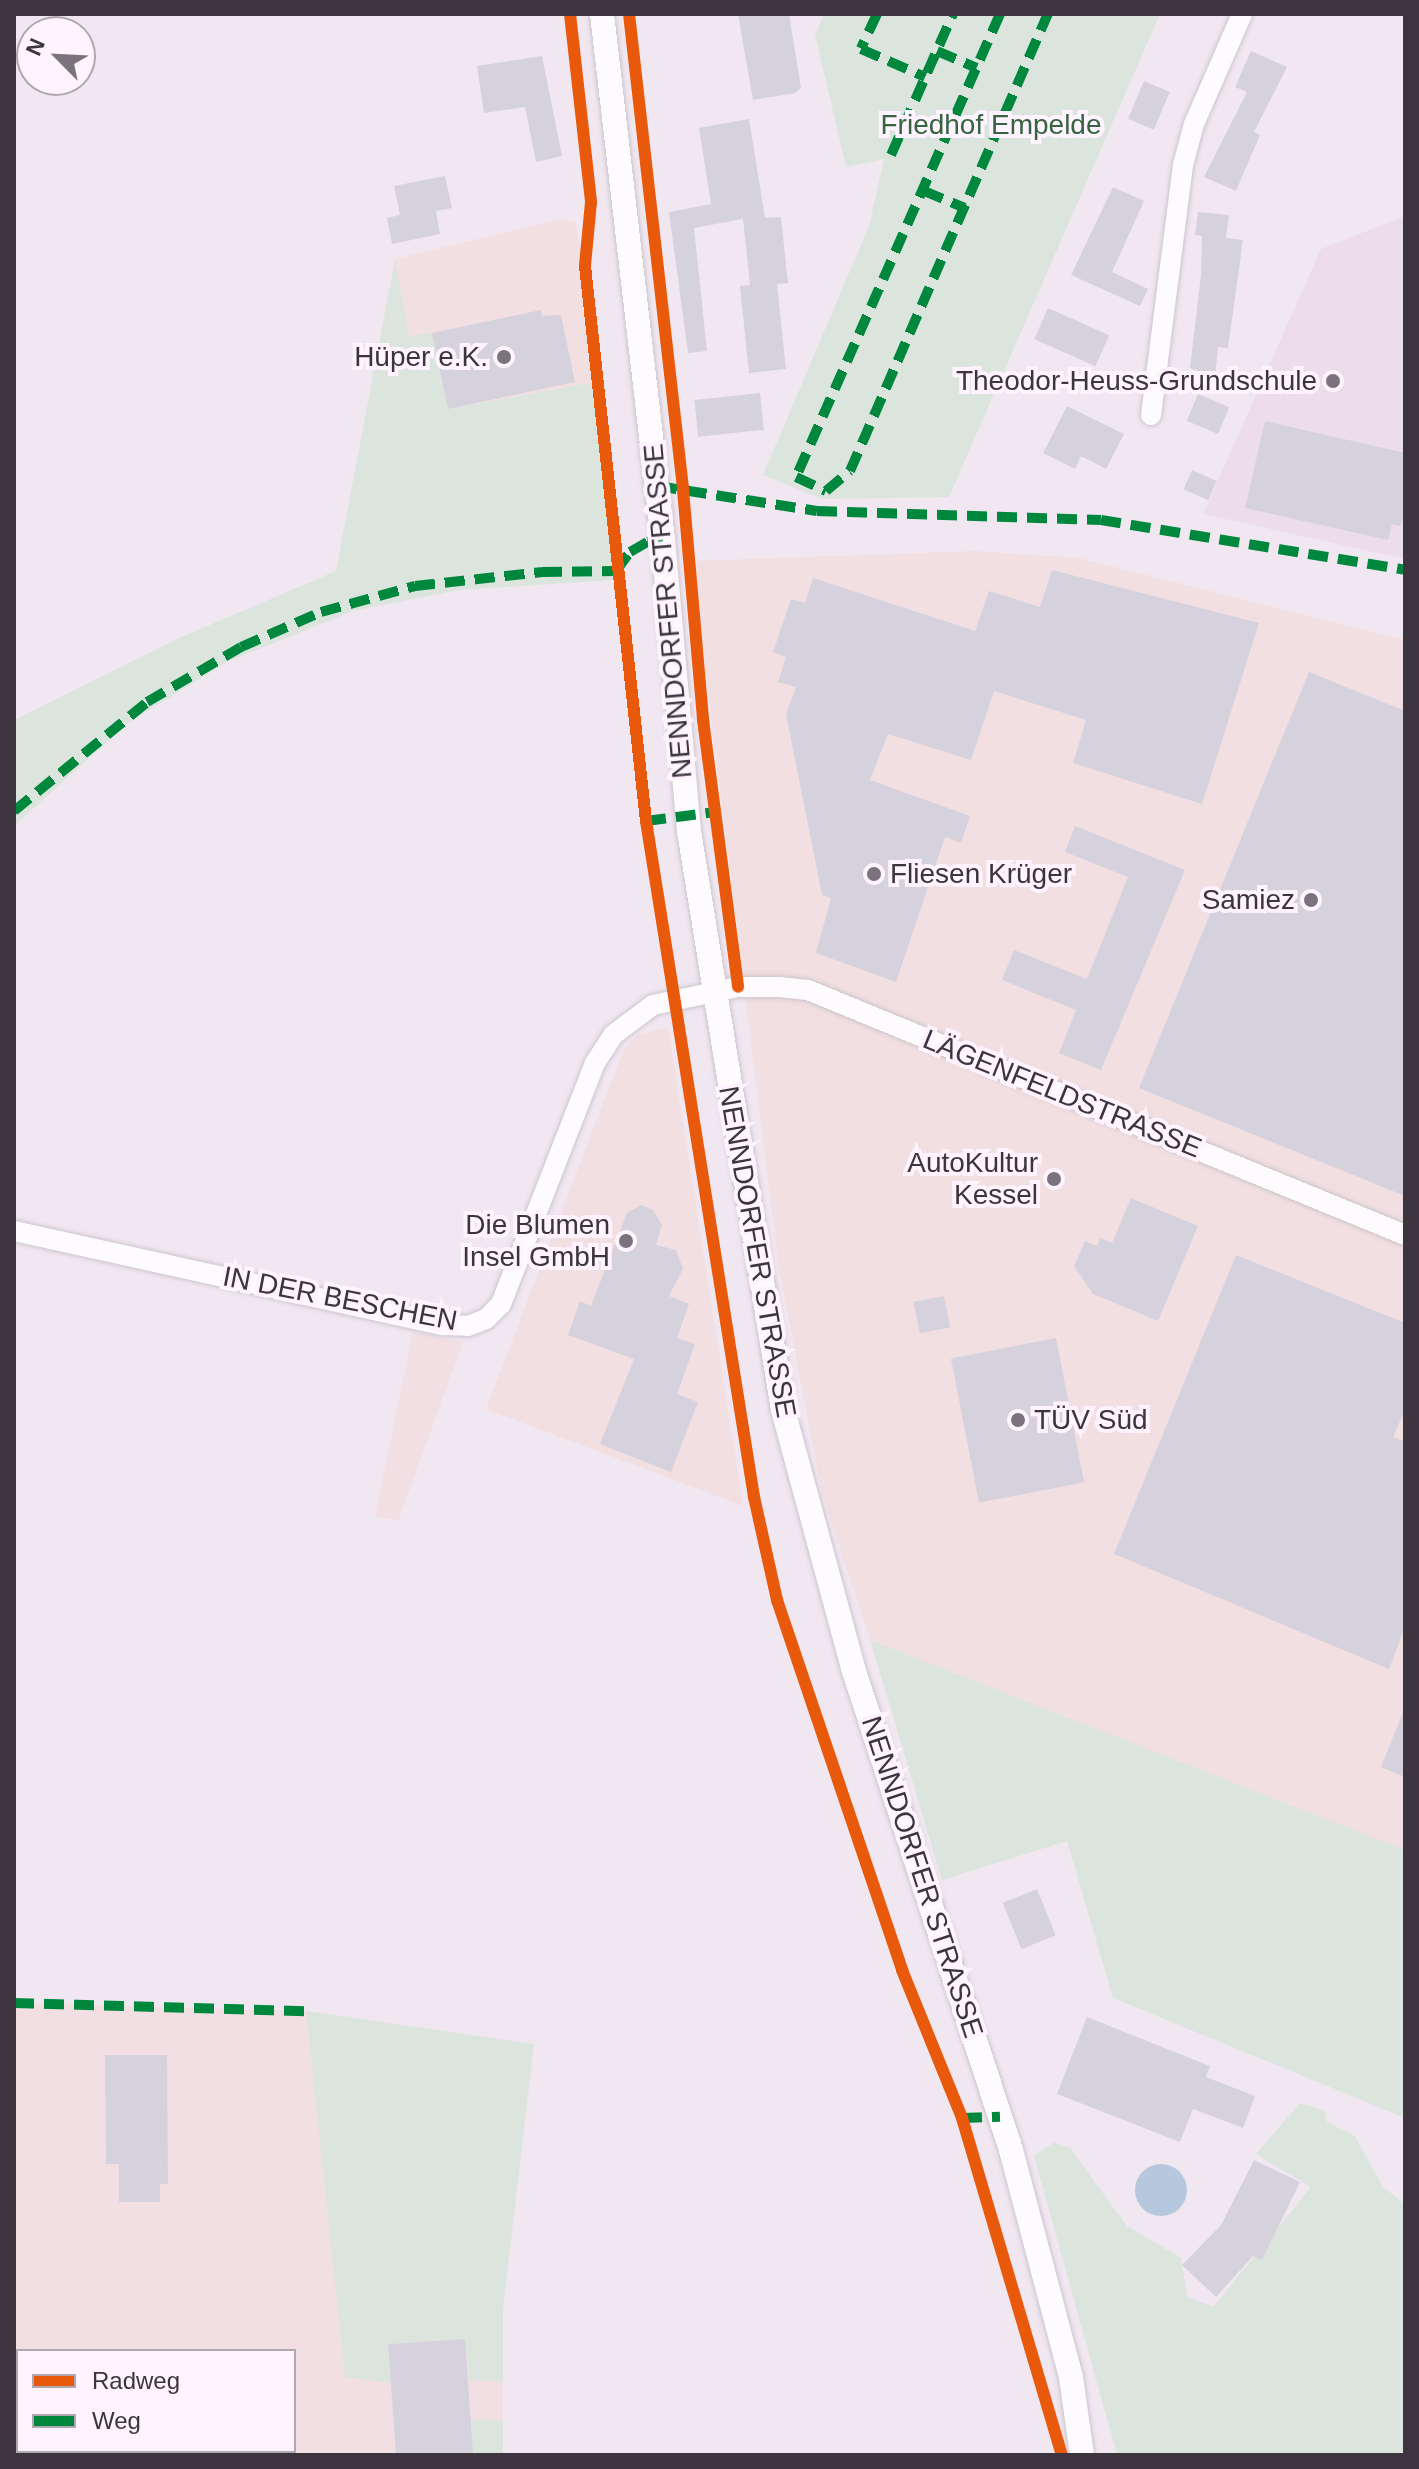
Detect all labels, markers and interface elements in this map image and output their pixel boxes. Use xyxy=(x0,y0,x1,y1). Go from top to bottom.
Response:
north arrow xyxy=(16,16,96,96)
text: N xyxy=(21,35,50,59)
park label: Friedhof Empelde xyxy=(880,108,1102,142)
place label: Hüper e.K. xyxy=(354,340,488,374)
marker: Hüper e.K. xyxy=(495,348,513,366)
place label: Theodor-Heuss-Grundschule xyxy=(956,364,1317,398)
marker: Theodor-Heuss-Grundschule xyxy=(1324,372,1342,390)
street label: NENNDORFER STRASSE xyxy=(637,442,699,780)
place label: Fliesen Krüger xyxy=(890,857,1072,891)
marker: Fliesen Krüger xyxy=(865,865,883,883)
place label: Samiez xyxy=(1202,883,1295,917)
marker: Samiez xyxy=(1302,891,1320,909)
street label: LÄGENFELDSTRASSE xyxy=(918,1023,1206,1165)
street label: NENNDORFER STRASSE xyxy=(711,1084,803,1420)
place label: AutoKultur Kessel xyxy=(907,1146,1038,1212)
marker: AutoKultur Kessel xyxy=(1045,1170,1063,1188)
place label: Die Blumen Insel GmbH xyxy=(462,1208,610,1274)
marker: Die Blumen Insel GmbH xyxy=(617,1232,635,1250)
street label: IN DER BESCHEN xyxy=(220,1260,460,1338)
place label: TÜV Süd xyxy=(1034,1403,1148,1437)
marker: TÜV Süd xyxy=(1009,1411,1027,1429)
street label: NENNDORFER STRASSE xyxy=(854,1712,990,2042)
legend xyxy=(16,2349,296,2453)
text: Radweg xyxy=(92,2367,180,2394)
text: Weg xyxy=(92,2407,141,2434)

